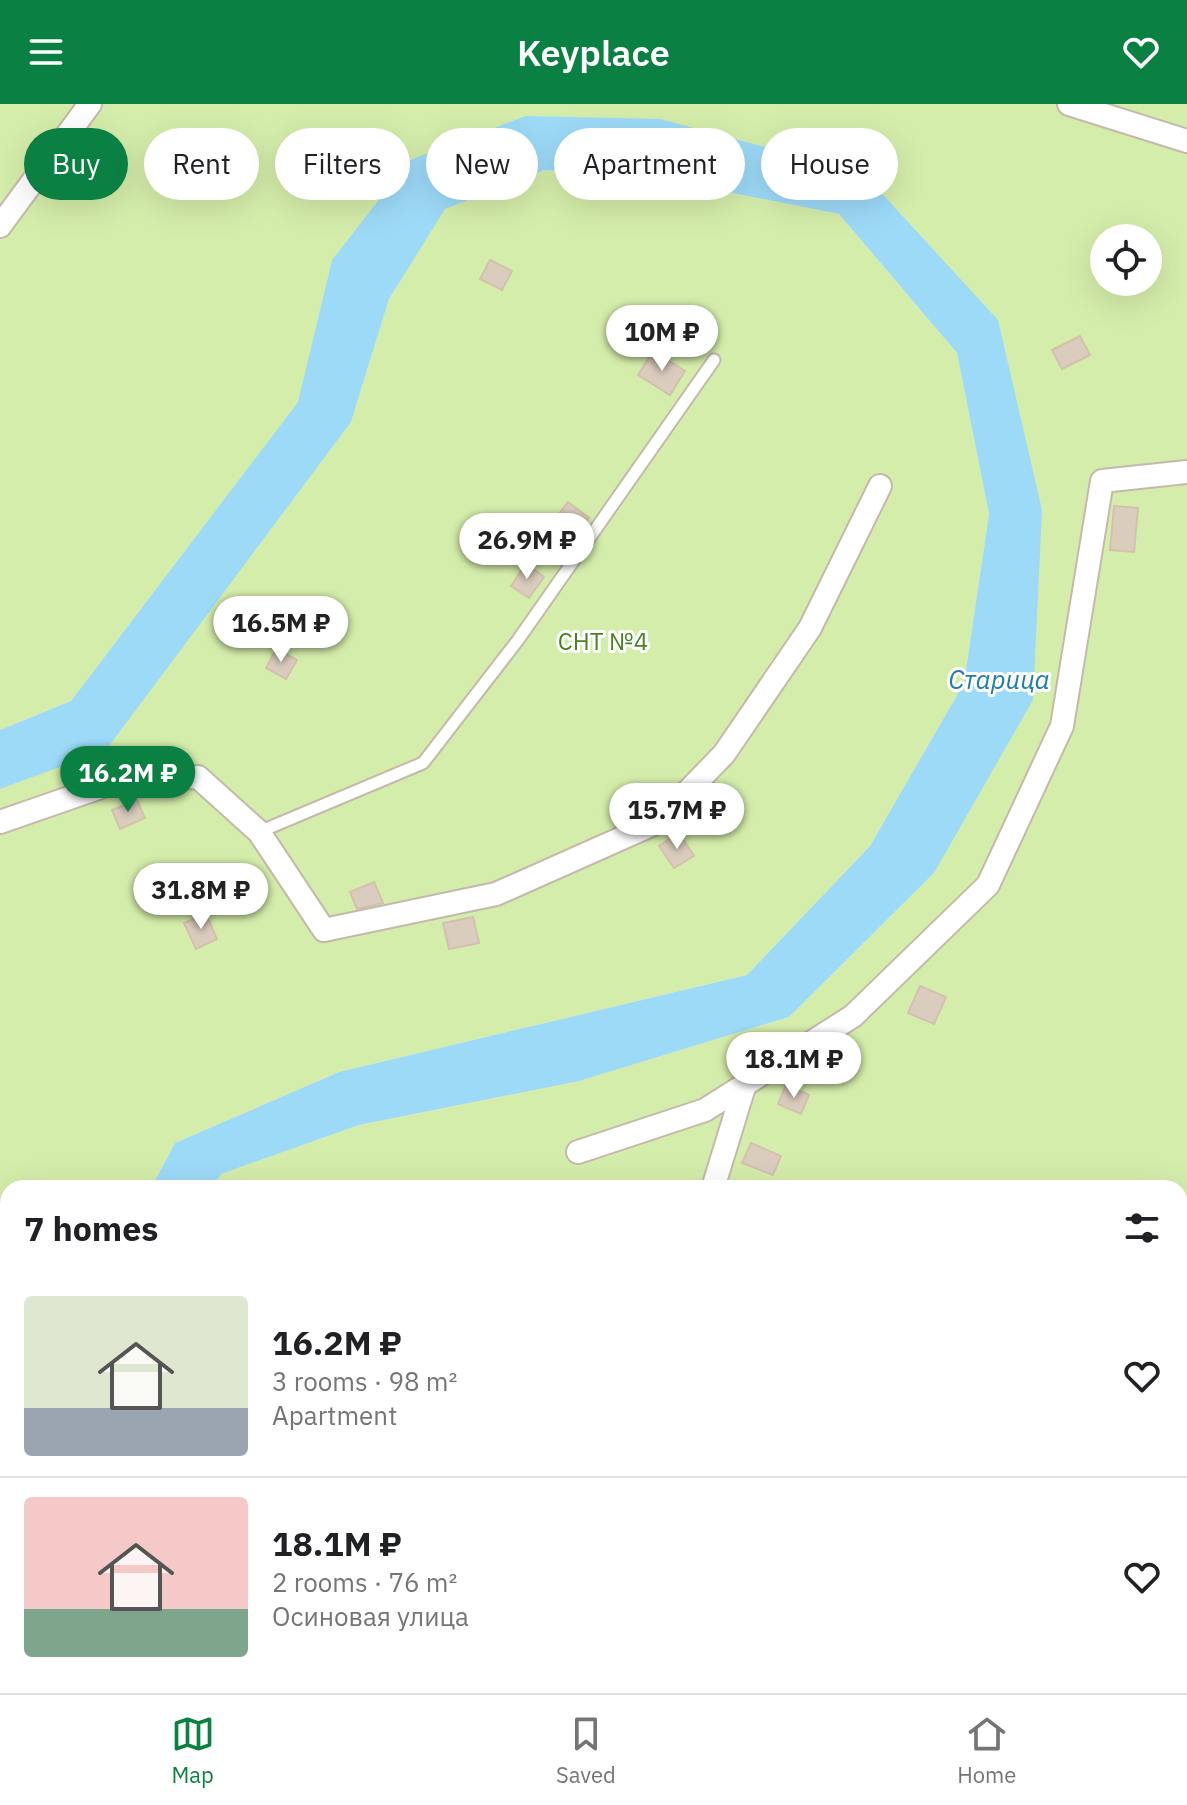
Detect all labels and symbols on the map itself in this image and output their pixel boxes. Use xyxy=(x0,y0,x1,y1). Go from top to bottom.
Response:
pin: 10M ₽ xyxy=(606,305,718,373)
pin: 26.9M ₽ xyxy=(453,513,601,581)
pin: 16.5M ₽ xyxy=(207,596,355,664)
park label: СНТ №4 xyxy=(558,625,648,657)
water label: Старица xyxy=(948,662,1050,696)
pin: 16.2M ₽ xyxy=(54,746,202,814)
pin: 15.7M ₽ xyxy=(603,783,751,851)
pin: 31.8M ₽ xyxy=(127,863,275,931)
pin: 18.1M ₽ xyxy=(720,1032,868,1100)

